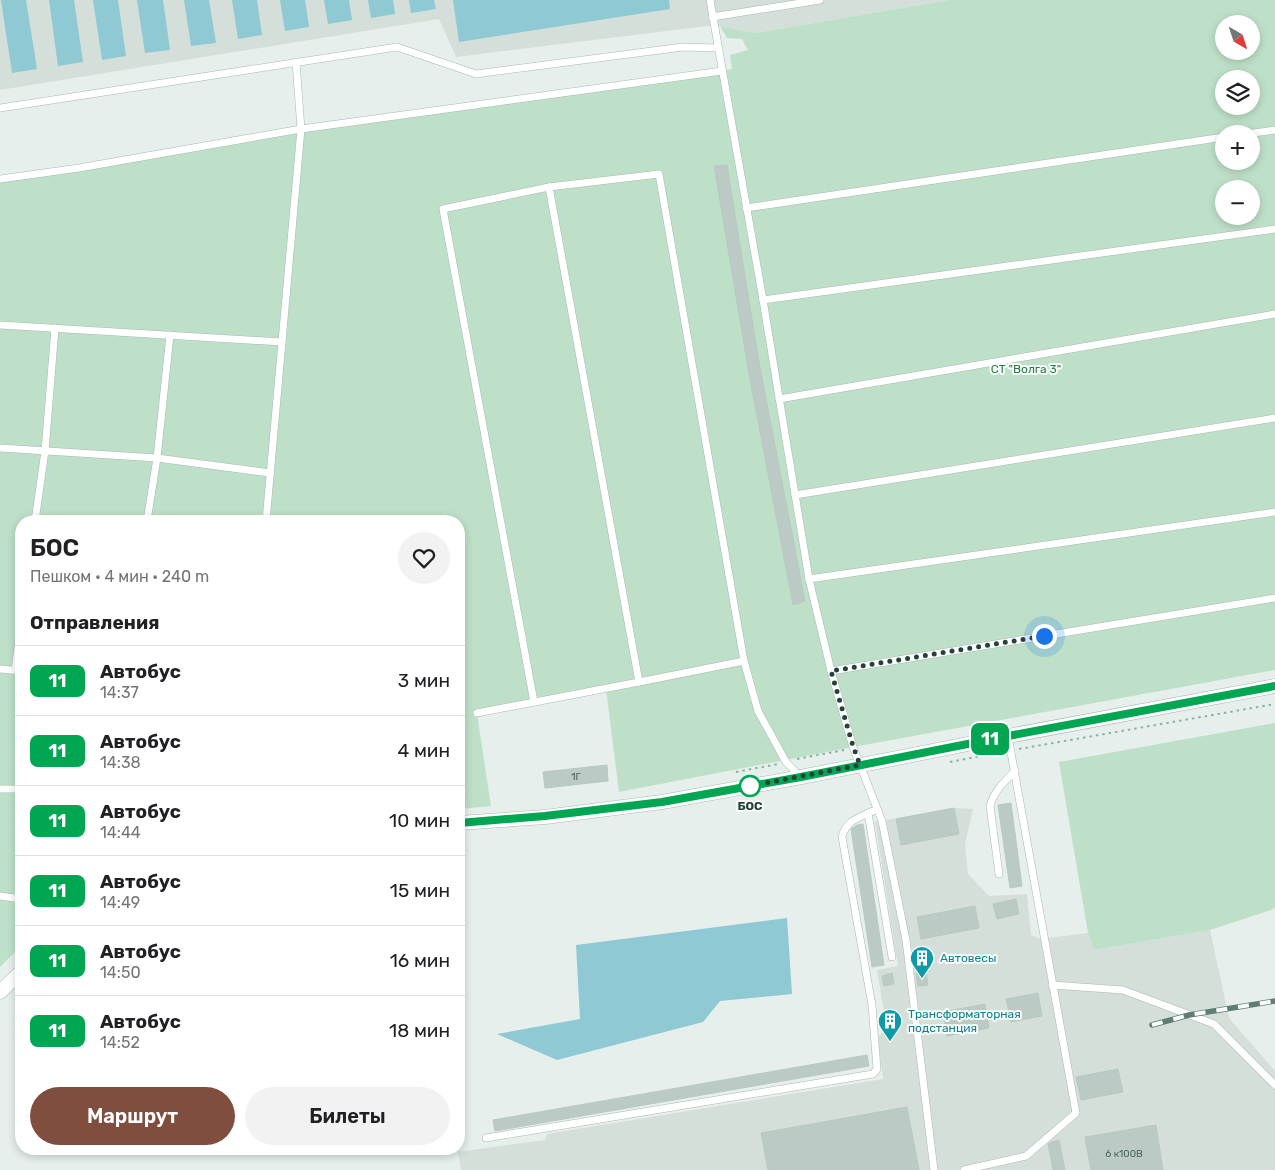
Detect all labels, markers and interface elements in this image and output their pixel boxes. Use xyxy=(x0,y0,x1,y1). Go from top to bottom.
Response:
north arrow xyxy=(1215,15,1260,60)
map controls xyxy=(1215,15,1260,225)
button: layers xyxy=(1215,70,1260,115)
button: + xyxy=(1215,125,1260,170)
button: − xyxy=(1215,180,1260,225)
park label: СТ "Волга 3" xyxy=(991,362,1061,376)
button: heart xyxy=(398,532,450,584)
text: БОС xyxy=(30,534,79,562)
text: Пешком · 4 мин · 240 m xyxy=(30,567,209,586)
text: Отправления xyxy=(30,611,160,634)
your location xyxy=(1032,624,1057,649)
text: Автобус xyxy=(100,660,181,683)
text: 3 мин xyxy=(398,669,450,692)
text: 11 xyxy=(49,670,66,692)
text: 14:37 xyxy=(100,683,139,702)
line badge: 11 xyxy=(968,723,1012,755)
text: 11 xyxy=(981,728,999,750)
text: Автобус xyxy=(100,730,181,753)
text: 4 мин xyxy=(397,739,450,762)
text: 11 xyxy=(49,740,66,762)
text: 14:38 xyxy=(100,753,141,772)
house number: 1Г xyxy=(571,771,582,783)
marker: БОС xyxy=(739,775,761,797)
place label: БОС xyxy=(738,799,763,813)
text: Автобус xyxy=(100,800,181,823)
text: 10 мин xyxy=(389,809,450,832)
text: 11 xyxy=(49,810,66,832)
text: 14:44 xyxy=(100,823,141,842)
text: Автобус xyxy=(100,870,181,893)
text: 15 мин xyxy=(390,879,450,902)
text: 11 xyxy=(49,880,66,902)
text: 14:49 xyxy=(100,893,140,912)
text: Автобус xyxy=(100,940,181,963)
building icon: Автовесы xyxy=(909,945,935,979)
text: 16 мин xyxy=(390,949,450,972)
text: 11 xyxy=(49,950,66,972)
place label: Автовесы xyxy=(940,951,996,965)
text: 14:50 xyxy=(100,963,141,982)
place label: Трансформаторная подстанция xyxy=(908,1007,1021,1035)
building icon: Трансформаторная подстанция xyxy=(877,1008,903,1042)
text: Автобус xyxy=(100,1010,181,1033)
text: 18 мин xyxy=(389,1019,450,1042)
text: 11 xyxy=(49,1020,66,1042)
text: 14:52 xyxy=(100,1033,140,1052)
button: Маршрут xyxy=(30,1087,235,1145)
button: Билеты xyxy=(245,1087,450,1145)
house number: 6 к100В xyxy=(1105,1148,1143,1160)

